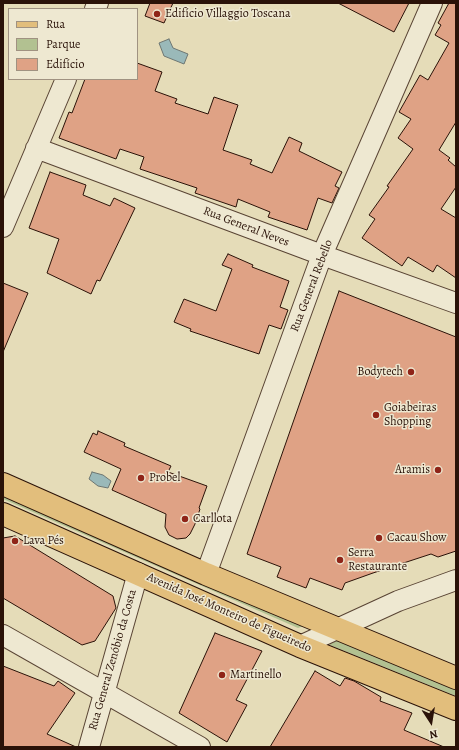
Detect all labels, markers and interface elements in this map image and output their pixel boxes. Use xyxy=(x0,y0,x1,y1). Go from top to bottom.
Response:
place label: Edifício Villaggio Toscana xyxy=(165,7,291,21)
legend xyxy=(8,8,138,80)
marker: Edifício Villaggio Toscana xyxy=(152,9,162,19)
text: Rua xyxy=(46,16,65,32)
text: Parque xyxy=(46,36,81,52)
text: Edifício xyxy=(46,56,84,72)
street label: Rua General Neves xyxy=(201,204,291,250)
street label: Rua General Rebello xyxy=(288,238,336,334)
place label: Bodytech xyxy=(357,365,403,379)
marker: Bodytech xyxy=(406,367,416,377)
place label: Goiabeiras Shopping xyxy=(384,401,436,429)
marker: Goiabeiras Shopping xyxy=(371,410,381,420)
place label: Aramis xyxy=(395,463,430,477)
marker: Aramis xyxy=(433,465,443,475)
place label: Probel xyxy=(149,471,180,485)
marker: Probel xyxy=(136,473,146,483)
place label: Carllota xyxy=(193,512,232,526)
marker: Carllota xyxy=(180,514,190,524)
place label: Cacau Show xyxy=(387,531,446,545)
marker: Cacau Show xyxy=(374,533,384,543)
place label: Lava Pés xyxy=(23,534,64,548)
marker: Lava Pés xyxy=(10,536,20,546)
place label: Serra Restaurante xyxy=(348,546,407,574)
marker: Serra Restaurante xyxy=(335,555,345,565)
street label: Avenida José Monteiro de Figueiredo xyxy=(144,570,314,656)
street label: Rua General Zenóbio da Costa xyxy=(86,588,140,732)
place label: Martinello xyxy=(230,668,281,682)
marker: Martinello xyxy=(217,670,227,680)
north arrow xyxy=(411,702,451,742)
text: N xyxy=(428,726,439,742)

